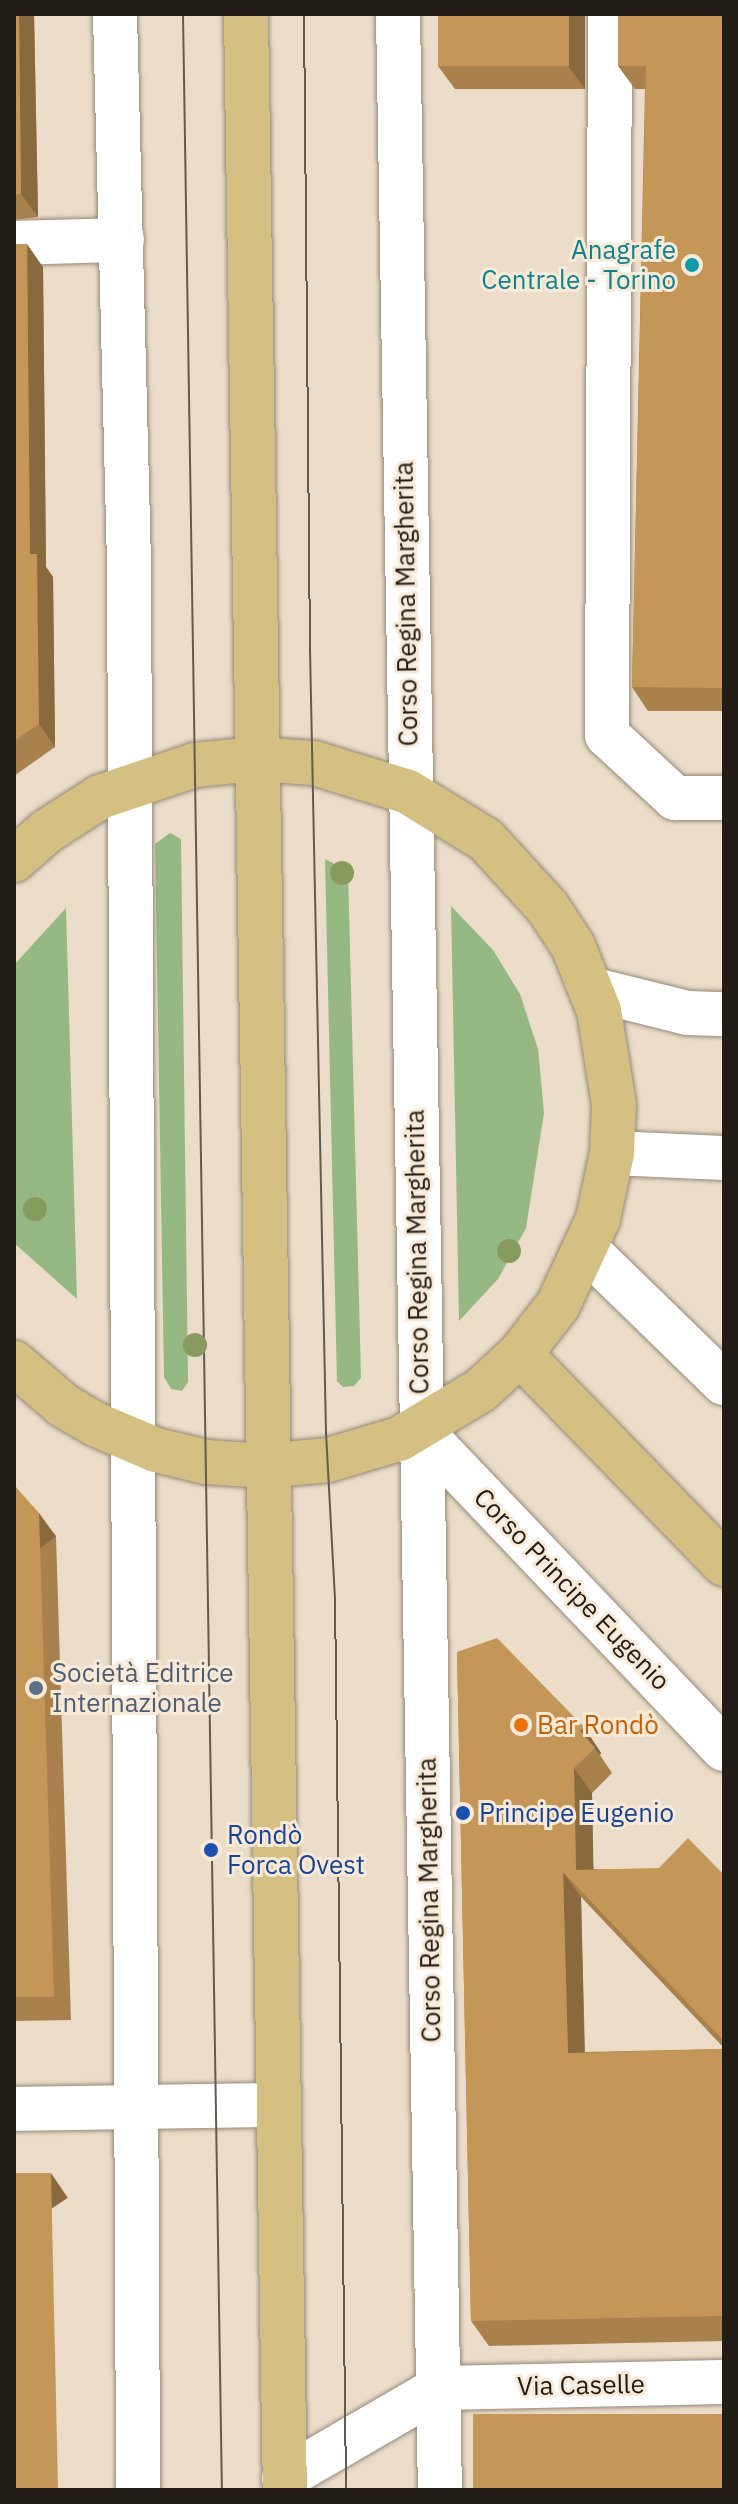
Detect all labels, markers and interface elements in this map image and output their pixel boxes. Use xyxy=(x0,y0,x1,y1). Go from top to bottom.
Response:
place label: Anagrafe Centrale - Torino xyxy=(481,234,676,296)
marker: Anagrafe Centrale - Torino xyxy=(683,256,701,274)
street label: Corso Regina Margherita xyxy=(388,461,424,747)
street label: Corso Regina Margherita xyxy=(399,1109,435,1395)
street label: Corso Principe Eugenio xyxy=(467,1482,677,1696)
place label: Società Editrice Internazionale xyxy=(52,1657,234,1718)
marker: Società Editrice Internazionale xyxy=(27,1679,45,1697)
place label: Bar Rondò xyxy=(537,1709,659,1741)
marker: Bar Rondò xyxy=(512,1716,530,1734)
street label: Corso Regina Margherita xyxy=(411,1757,447,2043)
place label: Principe Eugenio xyxy=(479,1797,674,1829)
marker: Principe Eugenio xyxy=(454,1804,472,1822)
place label: Rondò Forca Ovest xyxy=(227,1819,365,1880)
marker: Rondò Forca Ovest xyxy=(202,1841,220,1859)
street label: Via Caselle xyxy=(517,2368,645,2402)

